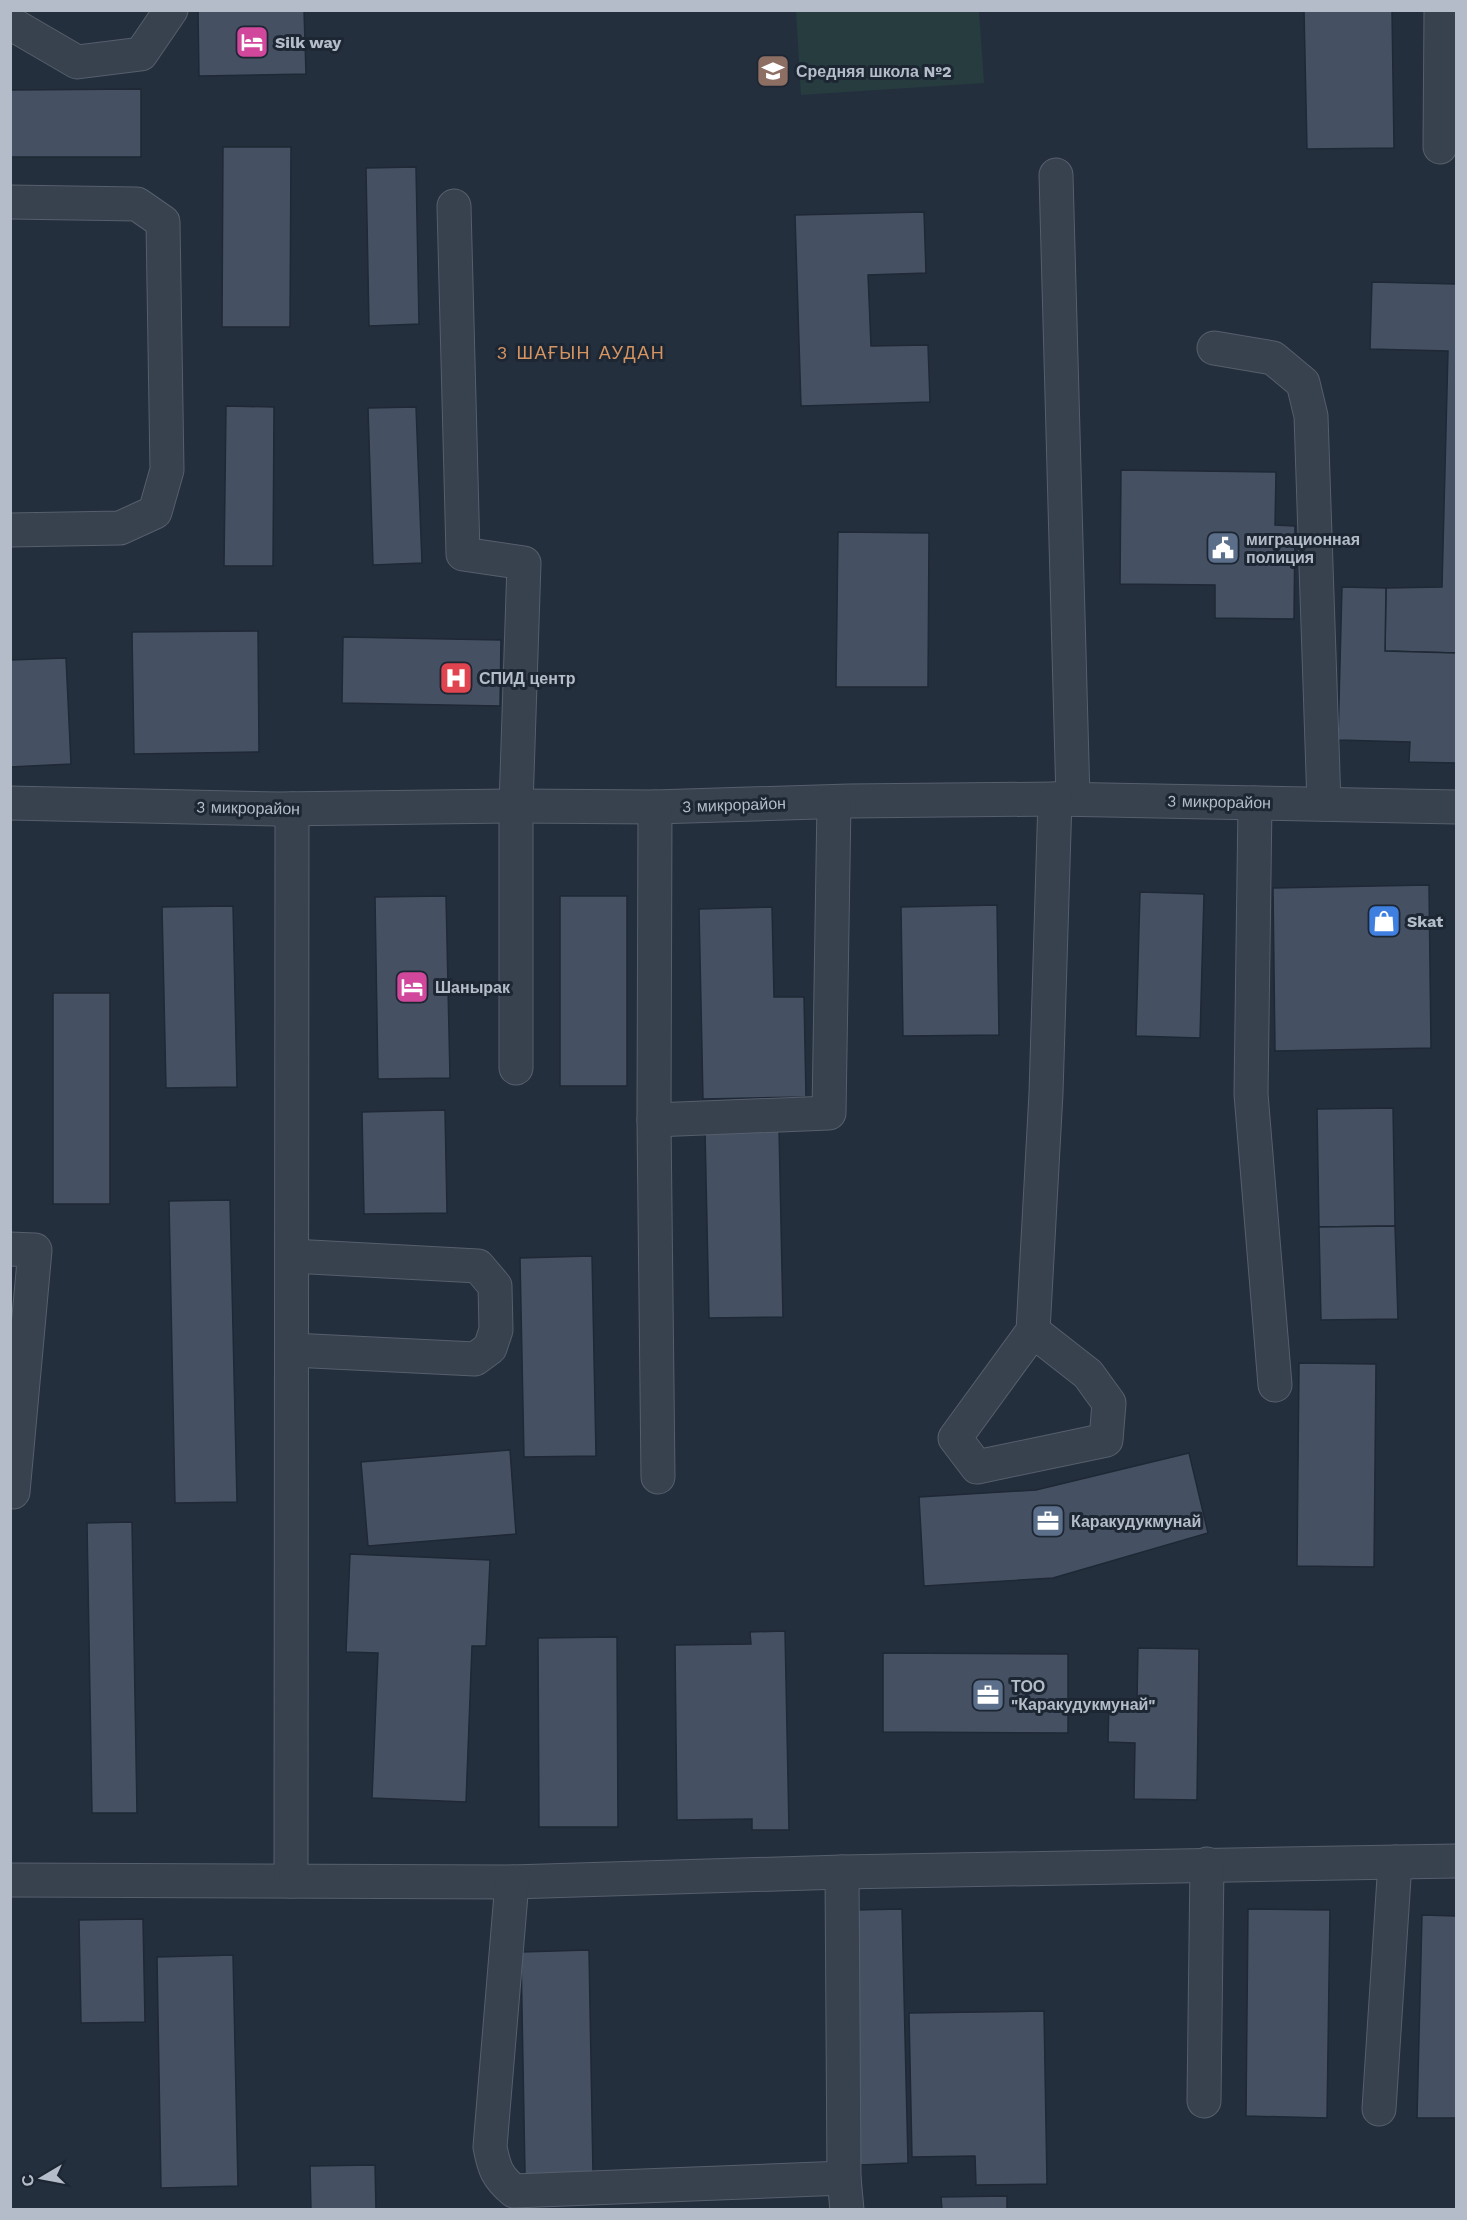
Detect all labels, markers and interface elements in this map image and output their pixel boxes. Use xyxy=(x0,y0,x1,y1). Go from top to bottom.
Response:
hotel icon: Silk way xyxy=(234,24,270,60)
place label: Silk way xyxy=(275,33,342,52)
school or university icon: Средняя школа №2 xyxy=(755,53,791,89)
place label: Средняя школа №2 xyxy=(796,62,952,81)
district label: 3 ШАҒЫН АУДАН xyxy=(497,342,665,363)
public building icon: миграционная полиция xyxy=(1205,530,1241,566)
place label: миграционная полиция xyxy=(1246,530,1360,567)
hospital icon: СПИД центр xyxy=(438,660,474,696)
place label: СПИД центр xyxy=(479,669,576,688)
street label: 3 микрорайон xyxy=(1167,792,1271,812)
street label: 3 микрорайон xyxy=(682,794,786,816)
street label: 3 микрорайон xyxy=(196,798,300,818)
shop icon: Skat xyxy=(1366,903,1402,939)
place label: Skat xyxy=(1407,912,1443,931)
hotel icon: Шанырак xyxy=(394,969,430,1005)
place label: Шанырак xyxy=(435,978,511,997)
office icon: Каракудукмунай xyxy=(1030,1503,1066,1539)
place label: Каракудукмунай xyxy=(1071,1512,1201,1531)
office icon: ТОО "Каракудукмунай" xyxy=(970,1677,1006,1713)
place label: ТОО "Каракудукмунай" xyxy=(1011,1677,1156,1714)
north arrow xyxy=(12,2148,72,2208)
text: С xyxy=(17,2173,38,2188)

